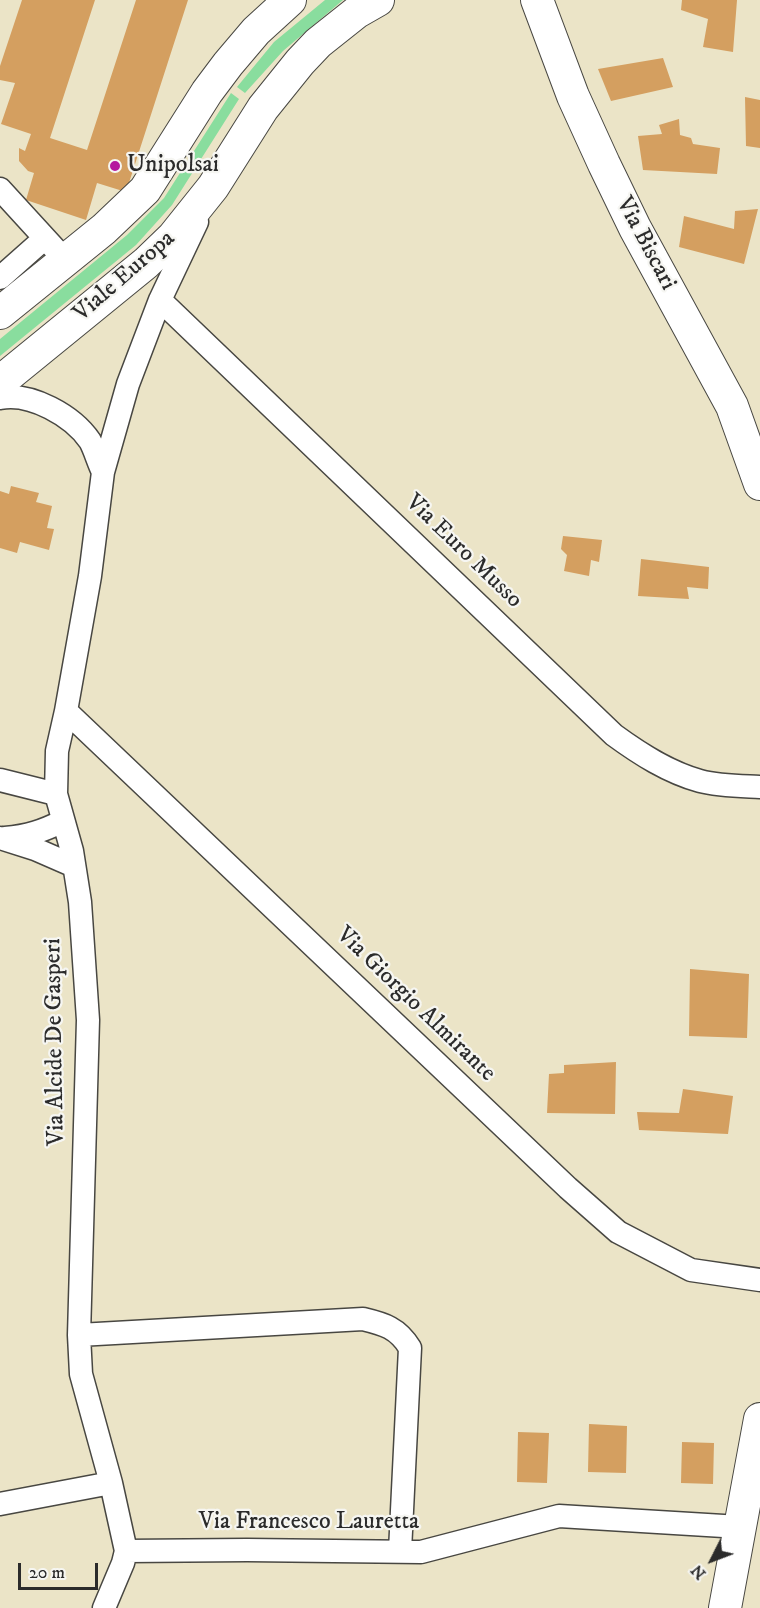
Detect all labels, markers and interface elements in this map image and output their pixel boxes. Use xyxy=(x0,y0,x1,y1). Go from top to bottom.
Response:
place label: Unipolsai xyxy=(127,152,219,180)
marker: Unipolsai xyxy=(108,159,122,173)
street label: Via Biscari xyxy=(608,192,682,296)
street label: Viale Europa xyxy=(68,225,182,329)
street label: Via Euro Musso xyxy=(398,489,528,615)
street label: Via Giorgio Almirante xyxy=(329,921,501,1089)
street label: Via Alcide De Gasperi xyxy=(40,938,72,1146)
street label: Via Francesco Lauretta xyxy=(199,1509,419,1537)
north arrow xyxy=(682,1530,742,1590)
scale bar xyxy=(21,1551,100,1589)
text: N xyxy=(687,1560,710,1584)
text: 20 m xyxy=(29,1562,65,1584)

